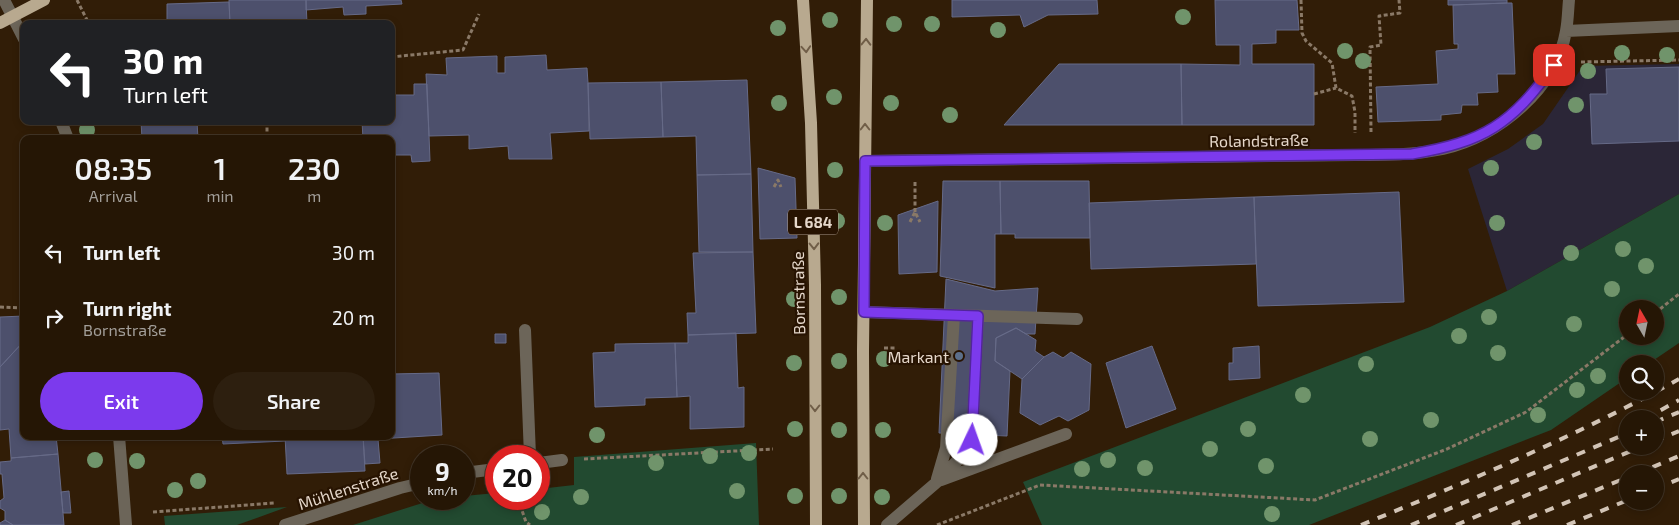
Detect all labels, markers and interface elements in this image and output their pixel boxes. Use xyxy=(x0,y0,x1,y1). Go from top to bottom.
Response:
one-way arrow xyxy=(861,38,871,46)
text: 30 m xyxy=(123,39,203,81)
icon: left xyxy=(40,40,105,105)
pin xyxy=(1533,44,1575,86)
one-way arrow xyxy=(801,45,812,53)
icon: arrive xyxy=(1540,51,1568,79)
text: Turn left xyxy=(123,81,208,107)
one-way arrow xyxy=(860,123,870,130)
street label: Rolandstraße xyxy=(1209,130,1309,150)
text: 08:35 xyxy=(74,150,152,186)
text: 1 xyxy=(214,150,226,186)
text: 230 xyxy=(288,150,341,186)
text: Arrival xyxy=(89,186,138,205)
text: min xyxy=(206,186,234,205)
text: m xyxy=(307,186,321,205)
road number: L 684 xyxy=(788,210,838,234)
icon: left xyxy=(40,239,68,267)
text: Turn left xyxy=(83,241,160,264)
text: 30 m xyxy=(332,241,375,264)
one-way arrow xyxy=(809,242,819,250)
street label: Bornstraße xyxy=(788,251,808,335)
text: Turn right xyxy=(83,297,171,320)
north arrow xyxy=(1619,300,1664,345)
map controls xyxy=(1619,300,1664,510)
icon: right xyxy=(40,304,68,332)
text: 20 m xyxy=(332,306,375,329)
text: Bornstraße xyxy=(83,320,167,339)
place label: Markant xyxy=(887,347,949,366)
marker: Markant xyxy=(953,350,965,362)
button: search xyxy=(1619,355,1664,400)
button: Exit xyxy=(40,372,203,430)
button: Share xyxy=(213,372,375,430)
one-way arrow xyxy=(810,405,820,413)
button: + xyxy=(1619,410,1664,455)
position arrow xyxy=(945,413,997,465)
speed limit sign: 20 xyxy=(485,445,550,510)
text: 9 xyxy=(435,456,450,486)
street label: Mühlenstraße xyxy=(296,463,400,513)
button: − xyxy=(1619,465,1664,510)
one-way arrow xyxy=(858,472,868,480)
text: km/h xyxy=(428,483,457,497)

